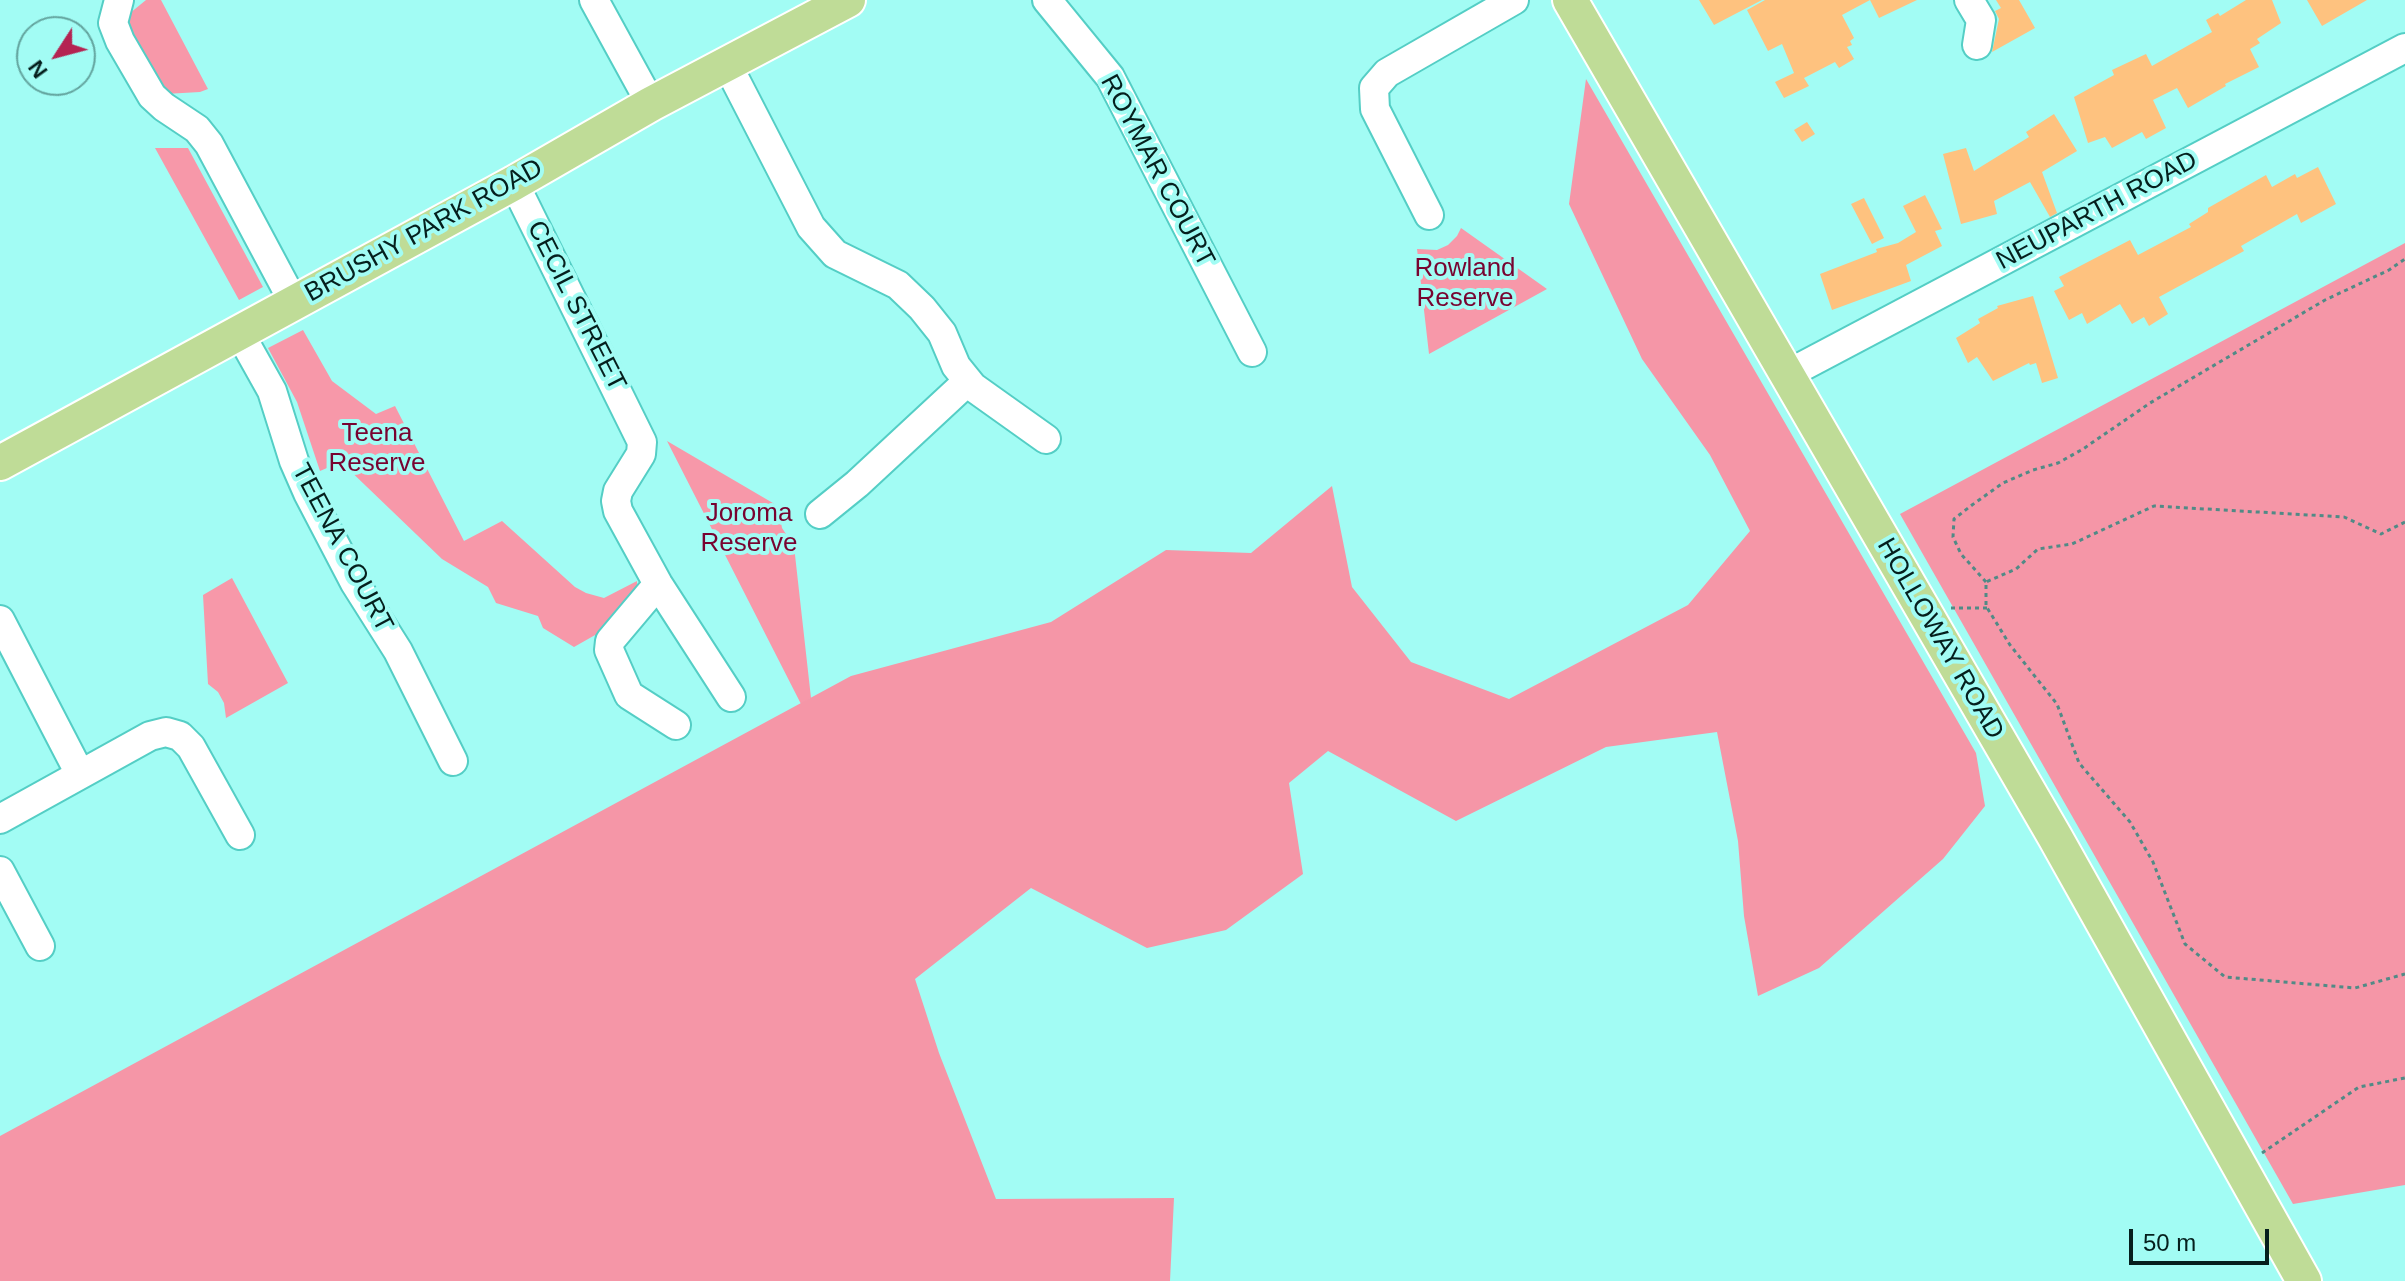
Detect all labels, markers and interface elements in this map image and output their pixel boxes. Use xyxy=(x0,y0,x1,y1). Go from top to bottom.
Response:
north arrow xyxy=(16,16,96,96)
text: N xyxy=(23,55,53,83)
street label: ROYMAR COURT xyxy=(1093,70,1221,272)
street label: NEUPARTH ROAD xyxy=(1991,145,2203,277)
street label: BRUSHY PARK ROAD xyxy=(300,153,548,309)
street label: CECIL STREET xyxy=(520,216,632,396)
park label: Rowland Reserve xyxy=(1414,253,1516,314)
park label: Teena Reserve xyxy=(329,418,425,480)
street label: TEENA COURT xyxy=(285,459,399,637)
park label: Joroma Reserve xyxy=(701,498,797,560)
street label: HOLLOWAY ROAD xyxy=(1870,533,2010,745)
scale bar xyxy=(2133,1213,2273,1263)
text: 50 m xyxy=(2143,1229,2196,1256)

